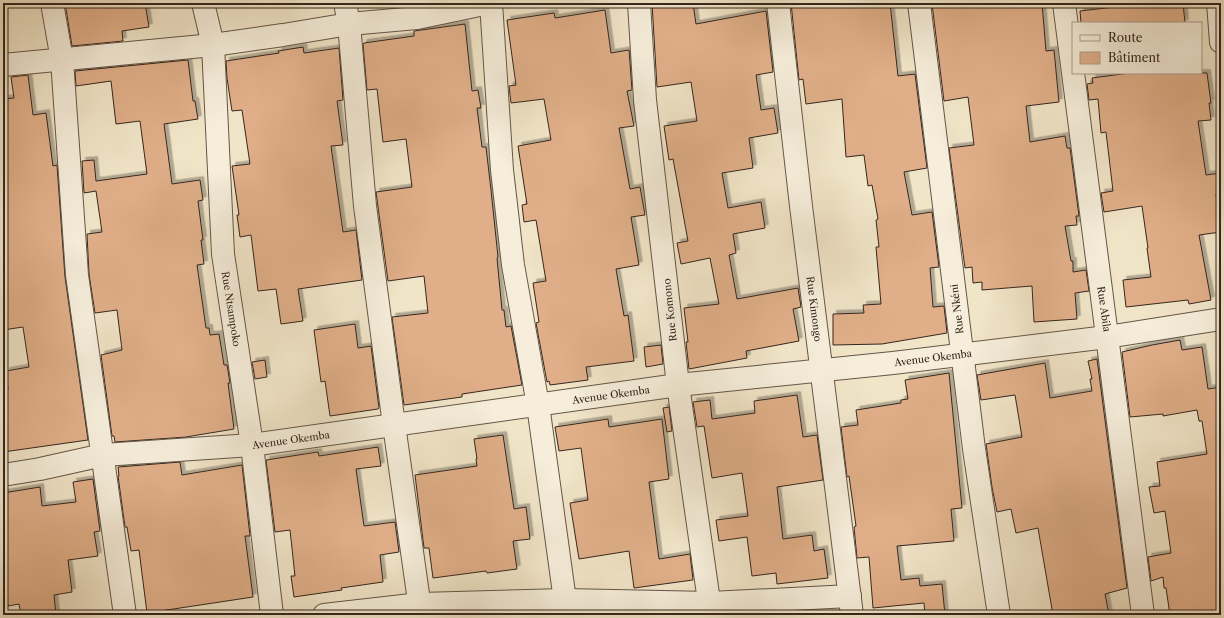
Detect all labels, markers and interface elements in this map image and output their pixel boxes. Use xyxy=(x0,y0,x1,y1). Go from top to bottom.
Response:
legend xyxy=(1072,22,1202,74)
text: Route xyxy=(1108,30,1143,45)
text: Bâtiment xyxy=(1108,50,1161,65)
street label: Rue Ntsampoko xyxy=(219,270,243,348)
street label: Rue Kimongo xyxy=(804,276,824,342)
street label: Rue Komono xyxy=(660,278,680,342)
street label: Rue Nkéni xyxy=(947,283,967,335)
street label: Rue Abila xyxy=(1094,285,1114,333)
street label: Avenue Okemba xyxy=(892,347,973,369)
street label: Avenue Okemba xyxy=(570,383,651,407)
street label: Avenue Okemba xyxy=(250,428,331,452)

